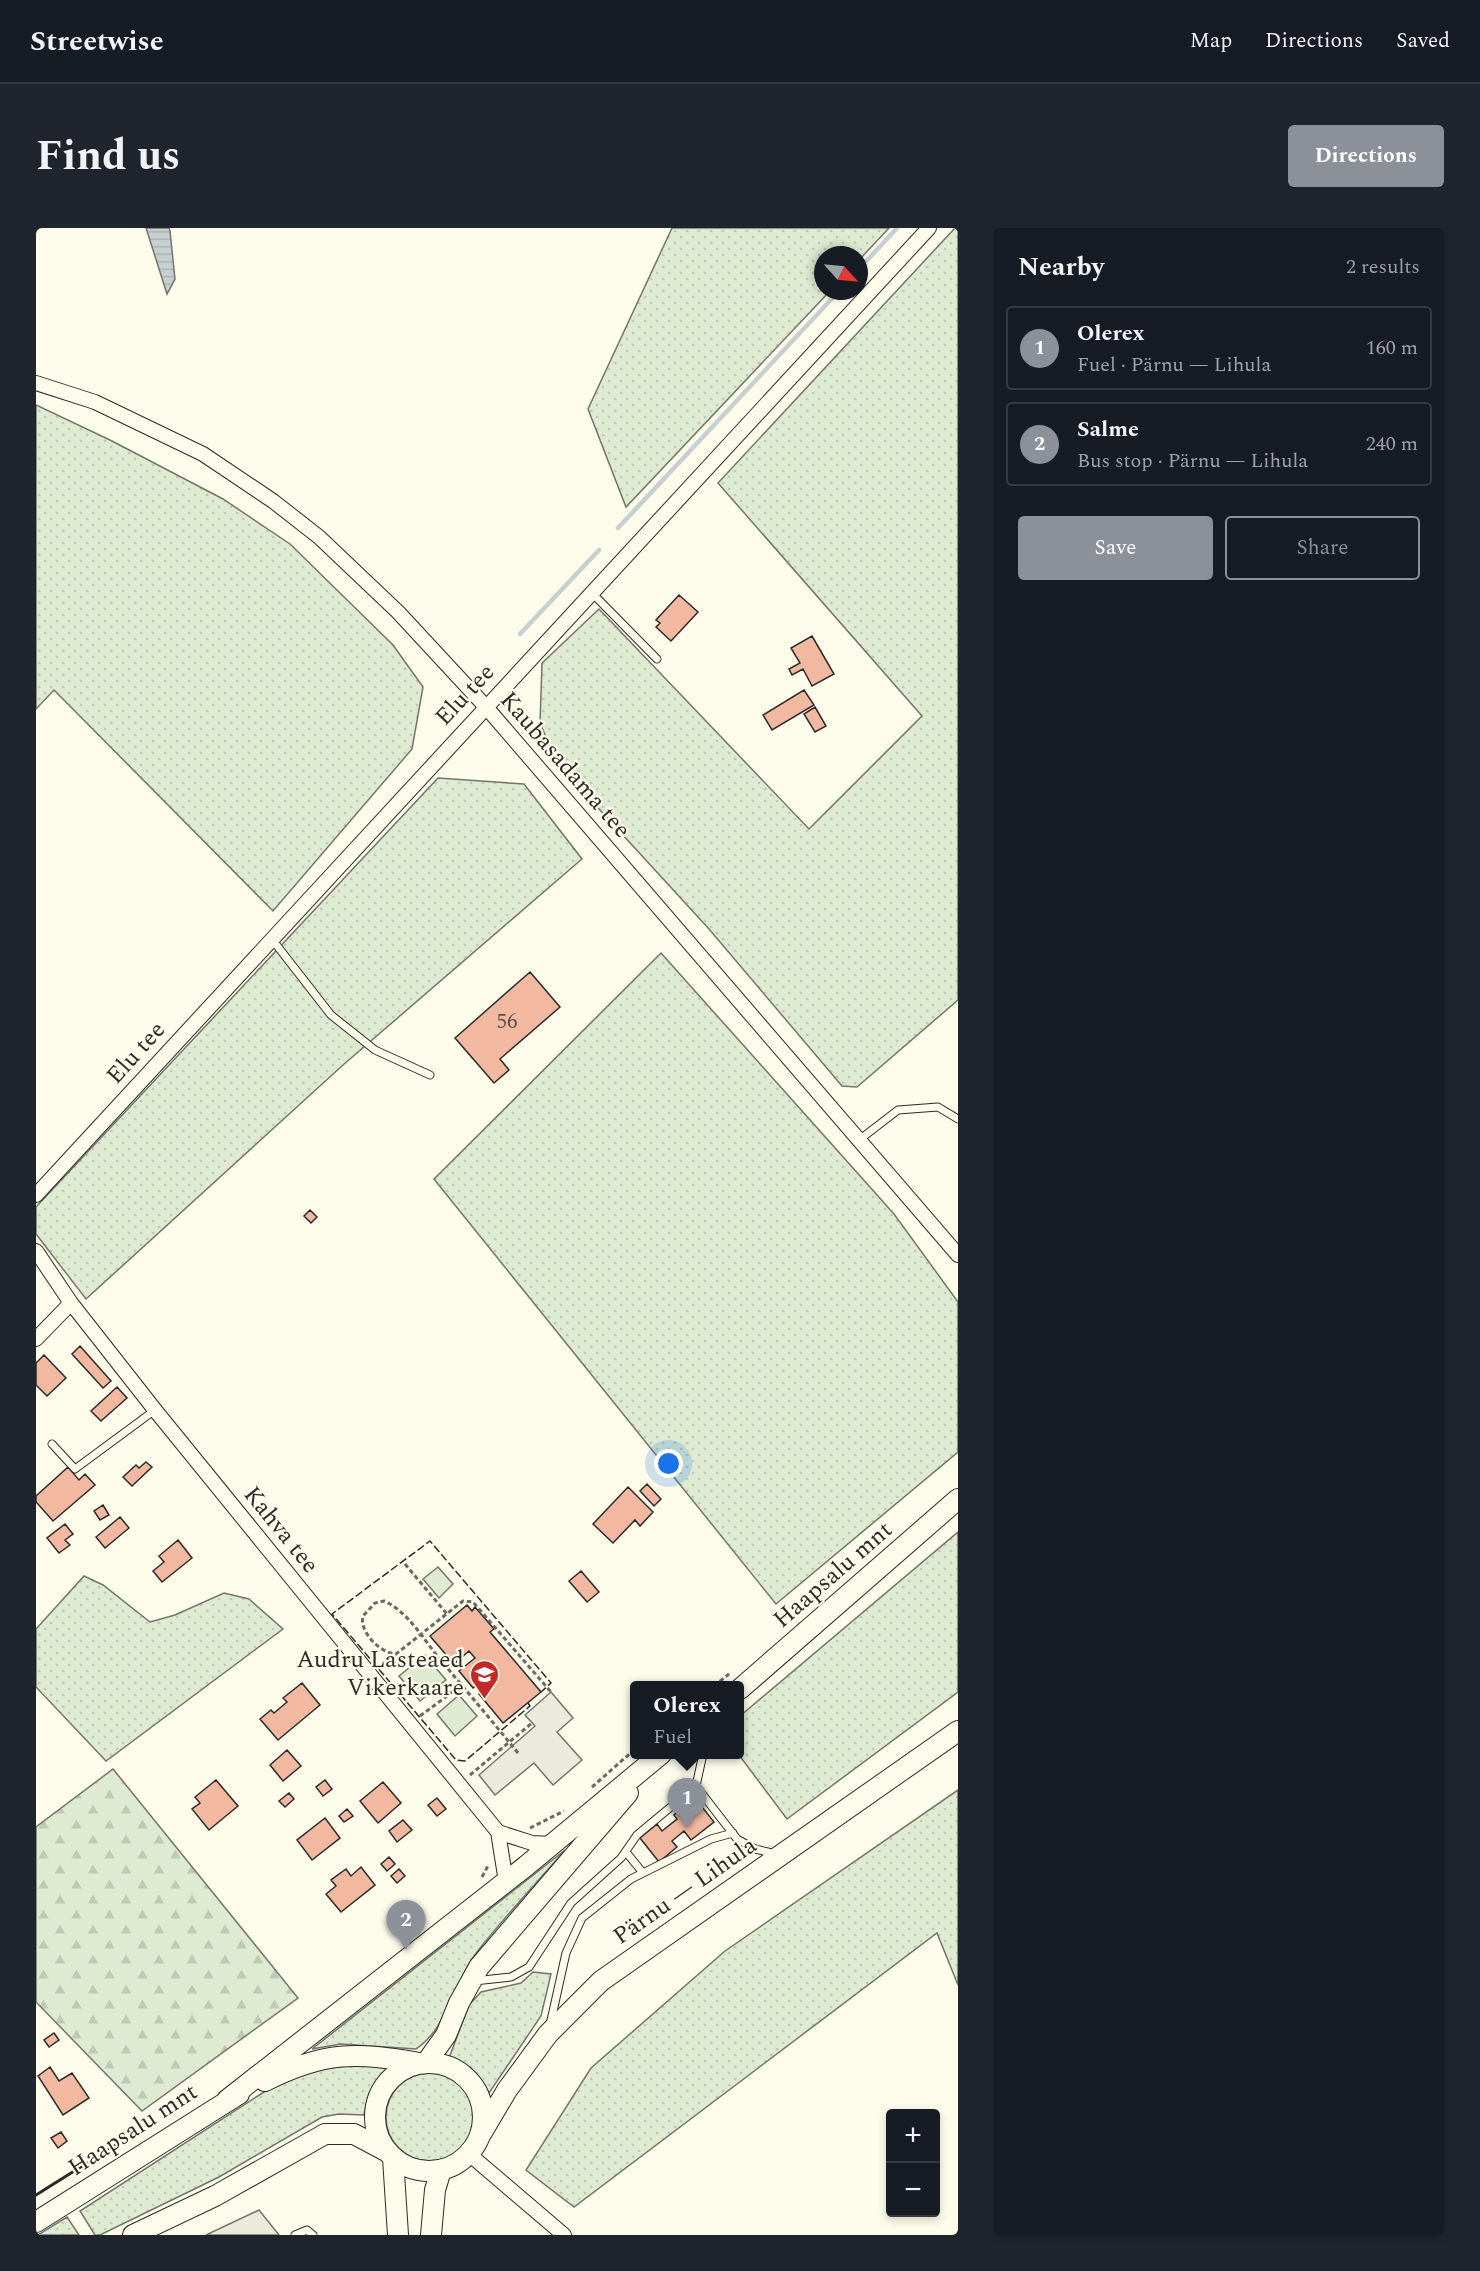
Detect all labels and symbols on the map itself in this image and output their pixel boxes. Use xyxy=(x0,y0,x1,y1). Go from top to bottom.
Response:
north arrow xyxy=(814,246,868,300)
street label: Elu tee xyxy=(427,656,503,734)
street label: Kaubasadama tee xyxy=(491,684,639,846)
house number: 56 xyxy=(497,1006,518,1038)
street label: Elu tee xyxy=(98,1013,174,1093)
your location xyxy=(654,1449,683,1478)
street label: Kahva tee xyxy=(235,1479,327,1581)
street label: Haapsalu mnt xyxy=(765,1513,901,1637)
place label: Audru Lasteaed Vikerkaare xyxy=(297,1642,464,1706)
school or university icon: Audru Lasteaed Vikerkaare xyxy=(469,1658,501,1700)
pin: 1 xyxy=(668,1778,706,1828)
street label: Pärnu — Lihula xyxy=(606,1828,765,1954)
pin: 2 xyxy=(386,1900,425,1950)
street label: Haapsalu mnt xyxy=(61,2075,205,2185)

